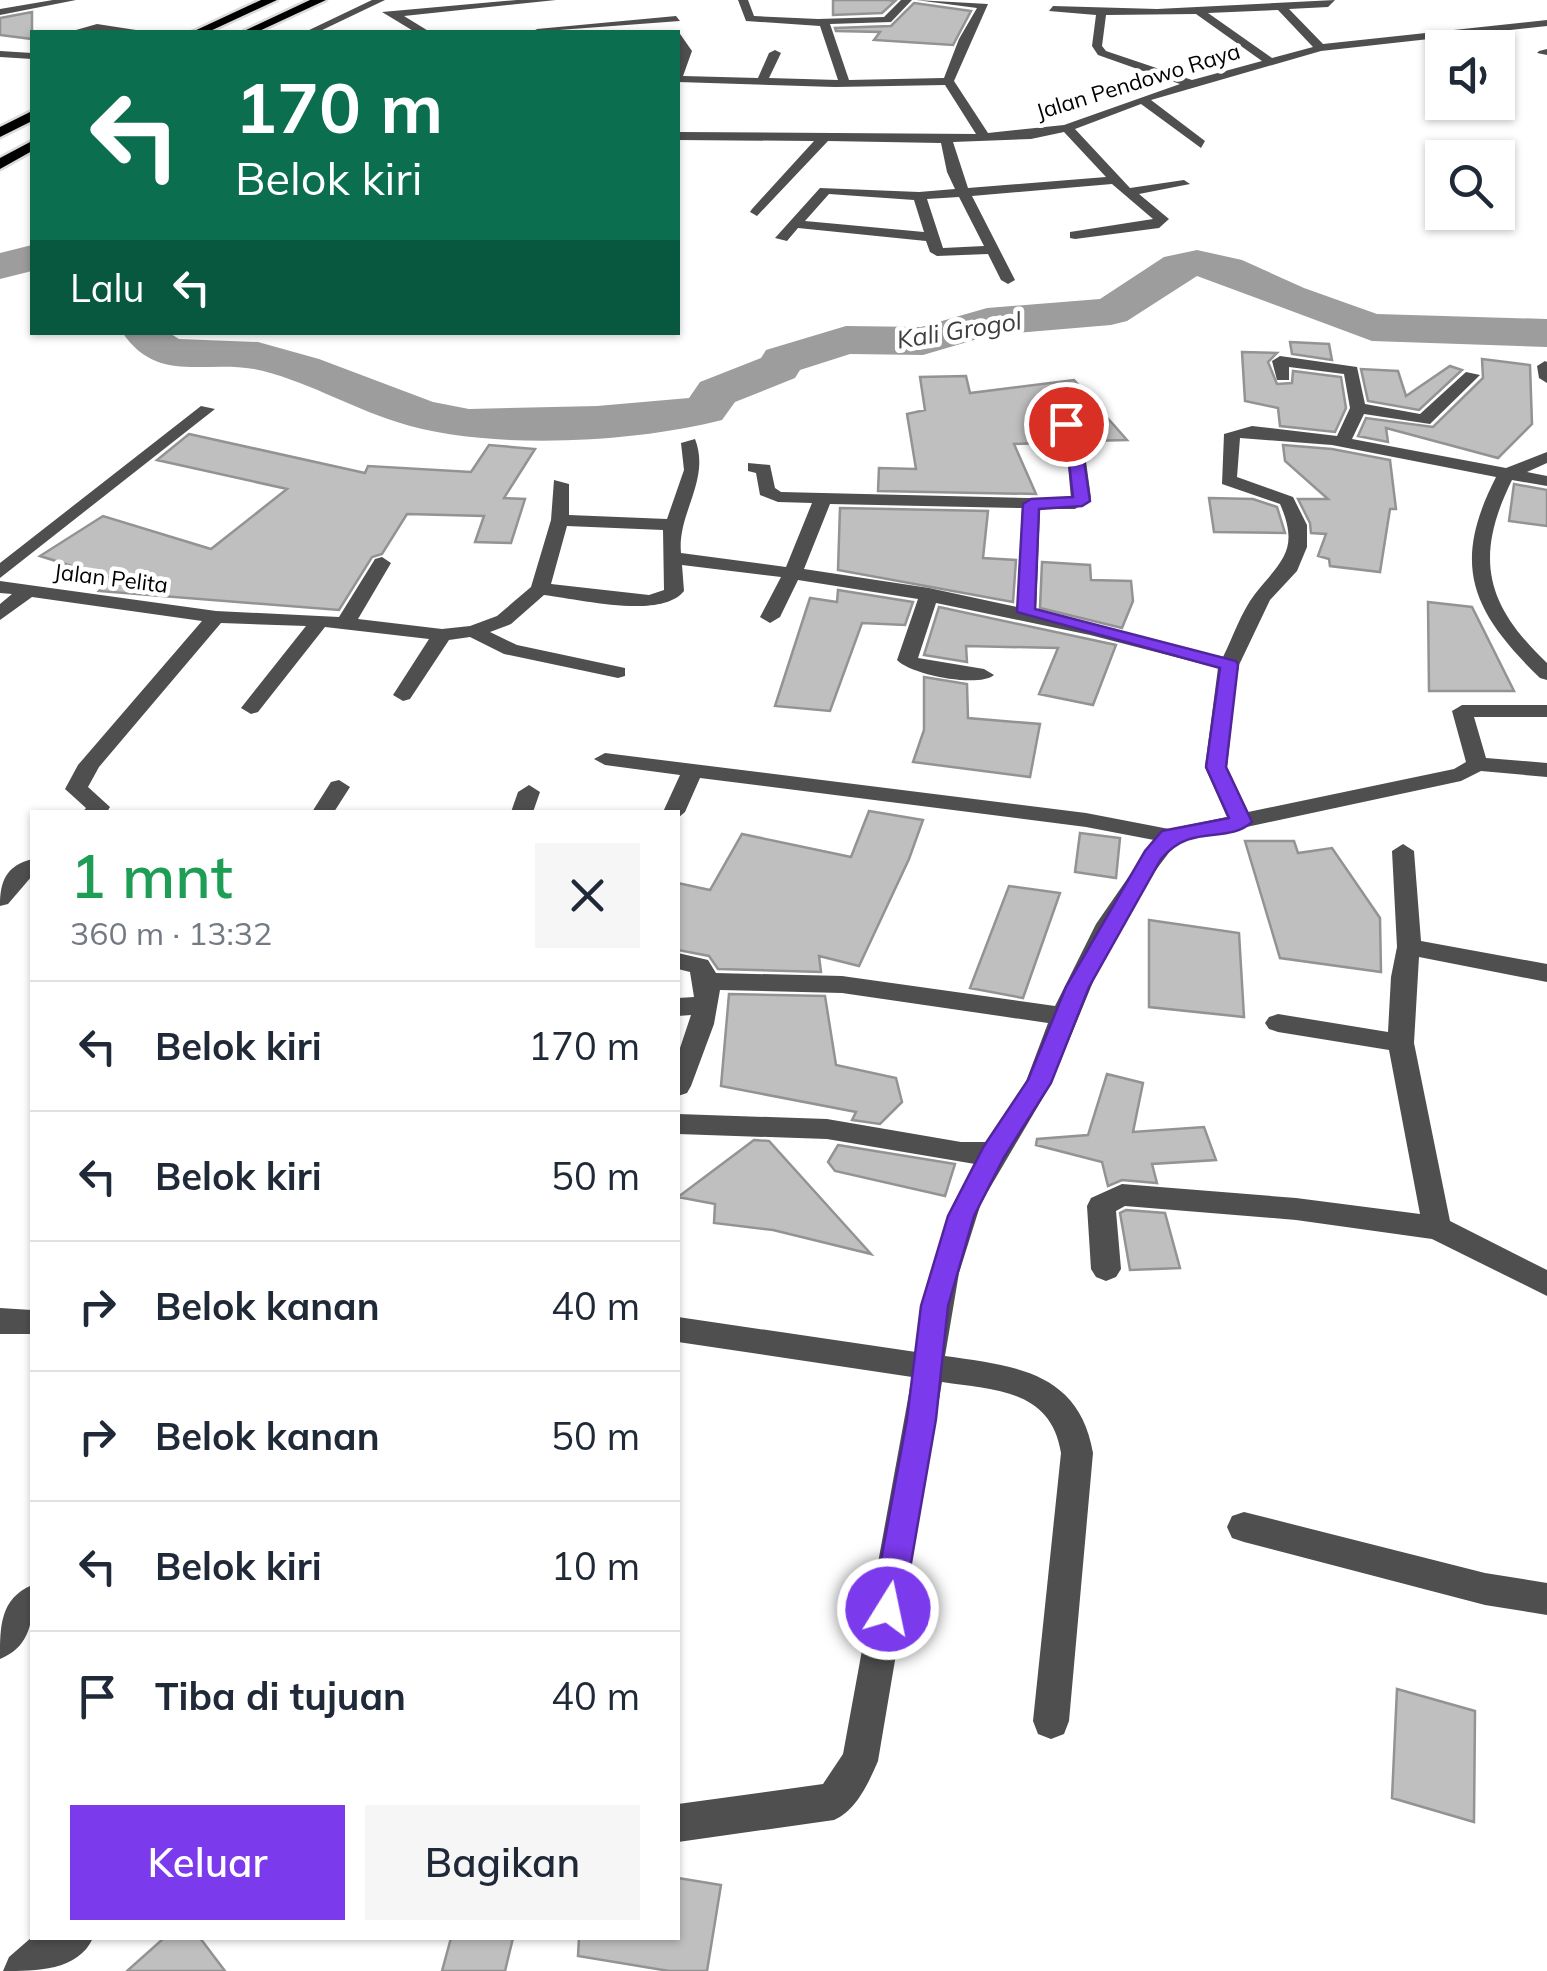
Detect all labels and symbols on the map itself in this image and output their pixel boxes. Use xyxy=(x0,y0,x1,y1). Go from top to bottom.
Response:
street label: Jalan Pendowo Raya xyxy=(1033,37,1243,125)
water label: Kali Grogol xyxy=(894,304,1024,355)
pin xyxy=(1024,382,1109,467)
street label: Jalan Pelita xyxy=(52,557,170,599)
position arrow xyxy=(836,1557,940,1661)

